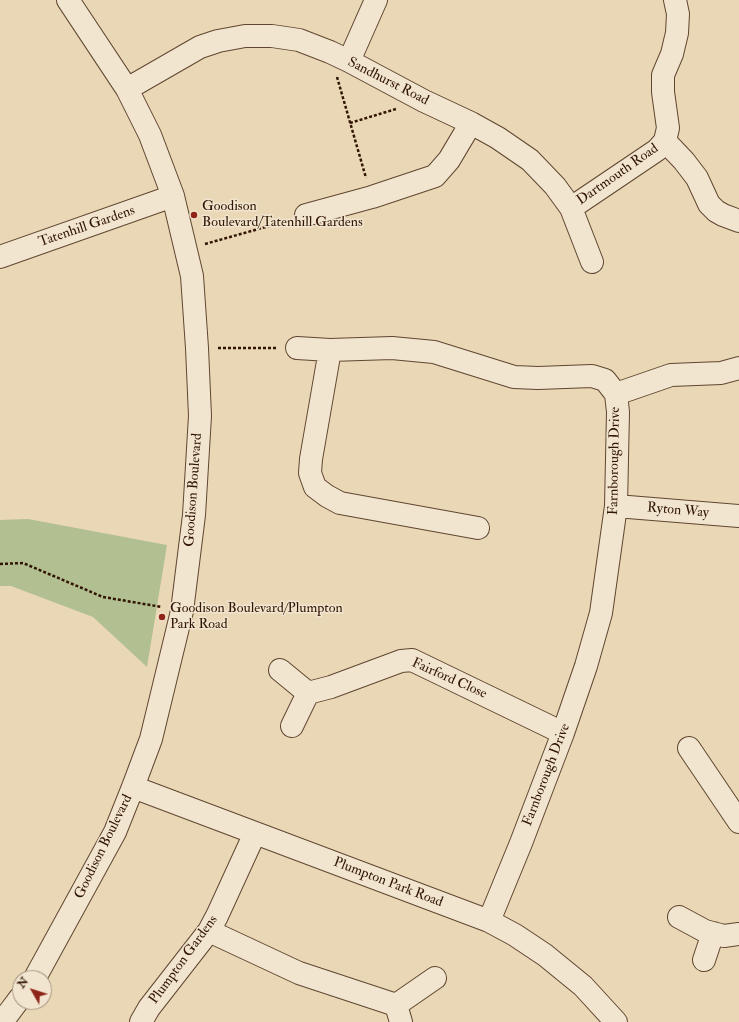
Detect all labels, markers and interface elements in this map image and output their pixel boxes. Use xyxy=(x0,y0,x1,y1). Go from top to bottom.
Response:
street label: Sandhurst Road xyxy=(345,54,431,110)
street label: Dartmouth Road xyxy=(574,141,662,209)
place label: Goodison Boulevard/Tatenhill Gardens xyxy=(202,199,363,232)
street label: Tatenhill Gardens xyxy=(37,203,137,251)
marker: Goodison Boulevard/Tatenhill Gardens xyxy=(189,210,199,220)
street label: Farnborough Drive xyxy=(606,407,624,515)
street label: Goodison Boulevard xyxy=(182,433,206,547)
street label: Ryton Way xyxy=(646,500,710,522)
place label: Goodison Boulevard/Plumpton Park Road xyxy=(170,601,343,634)
marker: Goodison Boulevard/Plumpton Park Road xyxy=(157,612,167,622)
street label: Fairford Close xyxy=(409,655,489,703)
street label: Farnborough Drive xyxy=(520,721,574,829)
street label: Goodison Boulevard xyxy=(71,792,137,902)
street label: Plumpton Park Road xyxy=(331,854,445,912)
street label: Plumpton Gardens xyxy=(146,912,222,1008)
north arrow xyxy=(12,970,52,1010)
text: N xyxy=(15,975,31,991)

